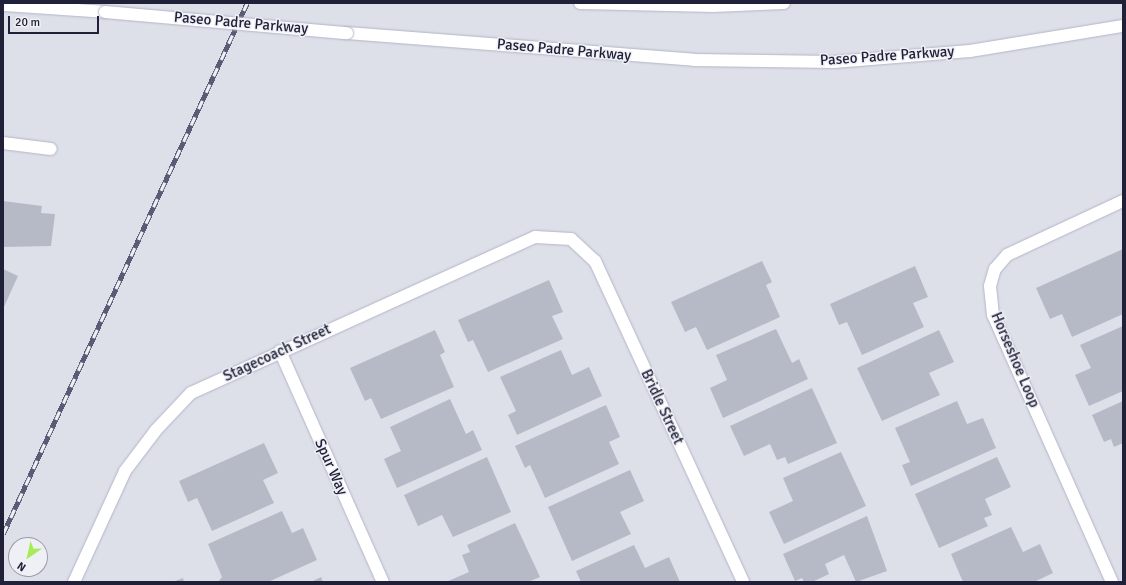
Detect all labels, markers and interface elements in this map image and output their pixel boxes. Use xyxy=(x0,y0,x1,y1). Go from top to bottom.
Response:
scale bar xyxy=(10,8,101,34)
street label: Paseo Padre Parkway xyxy=(173,8,309,38)
text: 20 m xyxy=(15,15,40,30)
street label: Paseo Padre Parkway xyxy=(496,35,632,65)
street label: Paseo Padre Parkway xyxy=(819,42,955,70)
street label: Horseshoe Loop xyxy=(987,310,1043,410)
street label: Stagecoach Street xyxy=(220,320,334,386)
street label: Bridle Street xyxy=(637,367,687,447)
street label: Spur Way xyxy=(311,436,351,498)
north arrow xyxy=(8,537,48,577)
text: N xyxy=(15,559,28,574)

